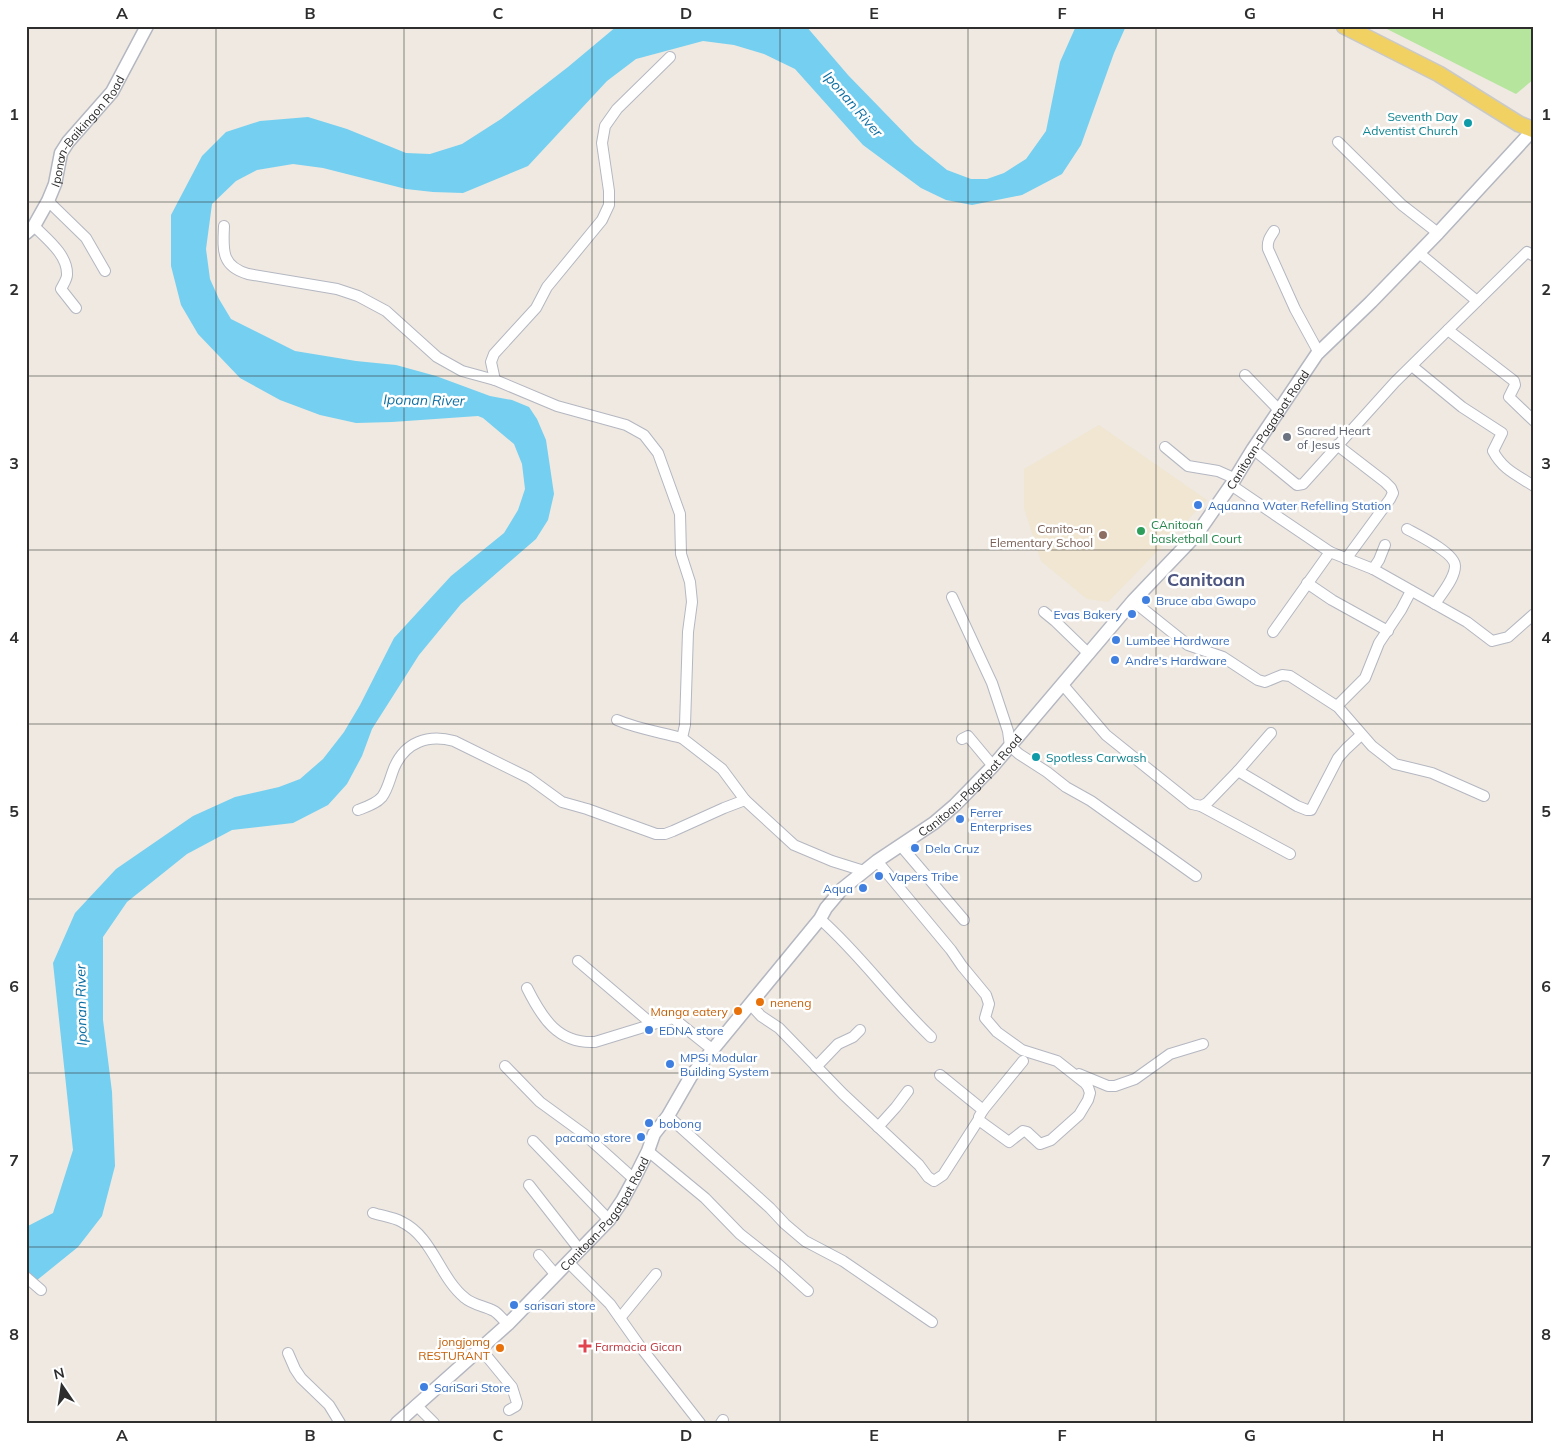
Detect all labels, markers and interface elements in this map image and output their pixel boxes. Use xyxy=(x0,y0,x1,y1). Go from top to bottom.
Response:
text: A xyxy=(116,3,128,23)
text: B xyxy=(304,3,316,23)
text: C xyxy=(493,3,504,23)
text: D xyxy=(680,3,692,23)
text: E xyxy=(869,3,879,23)
text: F xyxy=(1057,3,1067,23)
text: G xyxy=(1244,3,1256,23)
text: H xyxy=(1432,3,1444,23)
water label: Iponan River xyxy=(819,67,887,141)
street label: Iponan-Baikingon Road xyxy=(47,73,127,189)
text: 1 xyxy=(9,104,19,124)
text: 1 xyxy=(1541,104,1551,124)
place label: Seventh Day Adventist Church xyxy=(1363,109,1459,138)
marker: Seventh Day Adventist Church xyxy=(1462,117,1474,129)
text: 2 xyxy=(9,279,19,299)
text: 2 xyxy=(1541,279,1551,299)
street label: Canitoan-Pagatpat Road xyxy=(1223,367,1312,492)
water label: Iponan River xyxy=(383,390,466,410)
place label: Sacred Heart of Jesus xyxy=(1297,423,1371,452)
marker: Sacred Heart of Jesus xyxy=(1281,431,1293,443)
text: 3 xyxy=(9,453,19,473)
text: 3 xyxy=(1541,453,1551,473)
place label: Aquanna Water Refelling Station xyxy=(1208,498,1391,513)
marker: Aquanna Water Refelling Station xyxy=(1192,499,1204,511)
place label: CAnitoan basketball Court xyxy=(1151,517,1242,546)
place label: Canito-an Elementary School xyxy=(990,521,1093,550)
marker: CAnitoan basketball Court xyxy=(1135,525,1147,537)
marker: Canito-an Elementary School xyxy=(1097,529,1109,541)
district label: Canitoan xyxy=(1167,568,1245,591)
place label: Bruce aba Gwapo xyxy=(1156,593,1256,608)
marker: Bruce aba Gwapo xyxy=(1140,594,1152,606)
place label: Evas Bakery xyxy=(1054,607,1123,622)
marker: Evas Bakery xyxy=(1126,608,1138,620)
text: 4 xyxy=(9,627,19,647)
text: 4 xyxy=(1541,627,1551,647)
place label: Lumbee Hardware xyxy=(1126,633,1229,648)
marker: Lumbee Hardware xyxy=(1110,634,1122,646)
place label: Andre's Hardware xyxy=(1125,653,1227,668)
marker: Andre's Hardware xyxy=(1109,654,1121,666)
street label: Canitoan-Pagatpat Road xyxy=(915,731,1025,839)
place label: Spotless Carwash xyxy=(1046,750,1147,765)
marker: Spotless Carwash xyxy=(1030,751,1042,763)
text: 5 xyxy=(9,801,19,821)
text: 5 xyxy=(1541,801,1551,821)
place label: Ferrer Enterprises xyxy=(970,805,1032,834)
marker: Ferrer Enterprises xyxy=(954,813,966,825)
place label: Dela Cruz xyxy=(925,841,979,856)
marker: Dela Cruz xyxy=(909,842,921,854)
place label: Vapers Tribe xyxy=(889,869,958,884)
marker: Vapers Tribe xyxy=(873,870,885,882)
place label: Aqua xyxy=(823,881,853,896)
marker: Aqua xyxy=(857,882,869,894)
water label: Iponan River xyxy=(71,963,91,1046)
text: 6 xyxy=(9,976,19,996)
text: 6 xyxy=(1541,976,1551,996)
place label: neneng xyxy=(770,995,811,1010)
marker: neneng xyxy=(754,996,766,1008)
place label: Manga eatery xyxy=(650,1004,729,1019)
marker: Manga eatery xyxy=(732,1005,744,1017)
place label: EDNA store xyxy=(659,1023,724,1038)
marker: EDNA store xyxy=(643,1024,655,1036)
place label: MPSi Modular Building System xyxy=(680,1050,769,1079)
marker: MPSi Modular Building System xyxy=(664,1058,676,1070)
place label: bobong xyxy=(659,1116,701,1131)
marker: bobong xyxy=(643,1117,655,1129)
place label: pacamo store xyxy=(555,1130,631,1145)
marker: pacamo store xyxy=(635,1131,647,1143)
text: 7 xyxy=(9,1150,19,1170)
text: 7 xyxy=(1541,1150,1551,1170)
street label: Canitoan-Pagatpat Road xyxy=(556,1154,652,1274)
place label: sarisari store xyxy=(524,1298,596,1313)
marker: sarisari store xyxy=(508,1299,520,1311)
text: 8 xyxy=(9,1324,19,1344)
text: 8 xyxy=(1541,1324,1551,1344)
place label: jongjomg RESTURANT xyxy=(418,1334,491,1363)
place label: Farmacia Gican xyxy=(595,1339,682,1354)
marker: Farmacia Gican xyxy=(579,1340,591,1352)
marker: jongjomg RESTURANT xyxy=(494,1342,506,1354)
north arrow xyxy=(38,1362,88,1412)
text: N xyxy=(52,1363,66,1383)
place label: SariSari Store xyxy=(434,1380,510,1395)
marker: SariSari Store xyxy=(418,1381,430,1393)
text: A xyxy=(116,1425,128,1445)
text: B xyxy=(304,1425,316,1445)
text: C xyxy=(493,1425,504,1445)
text: D xyxy=(680,1425,692,1445)
text: E xyxy=(869,1425,879,1445)
text: F xyxy=(1057,1425,1067,1445)
text: G xyxy=(1244,1425,1256,1445)
text: H xyxy=(1432,1425,1444,1445)

